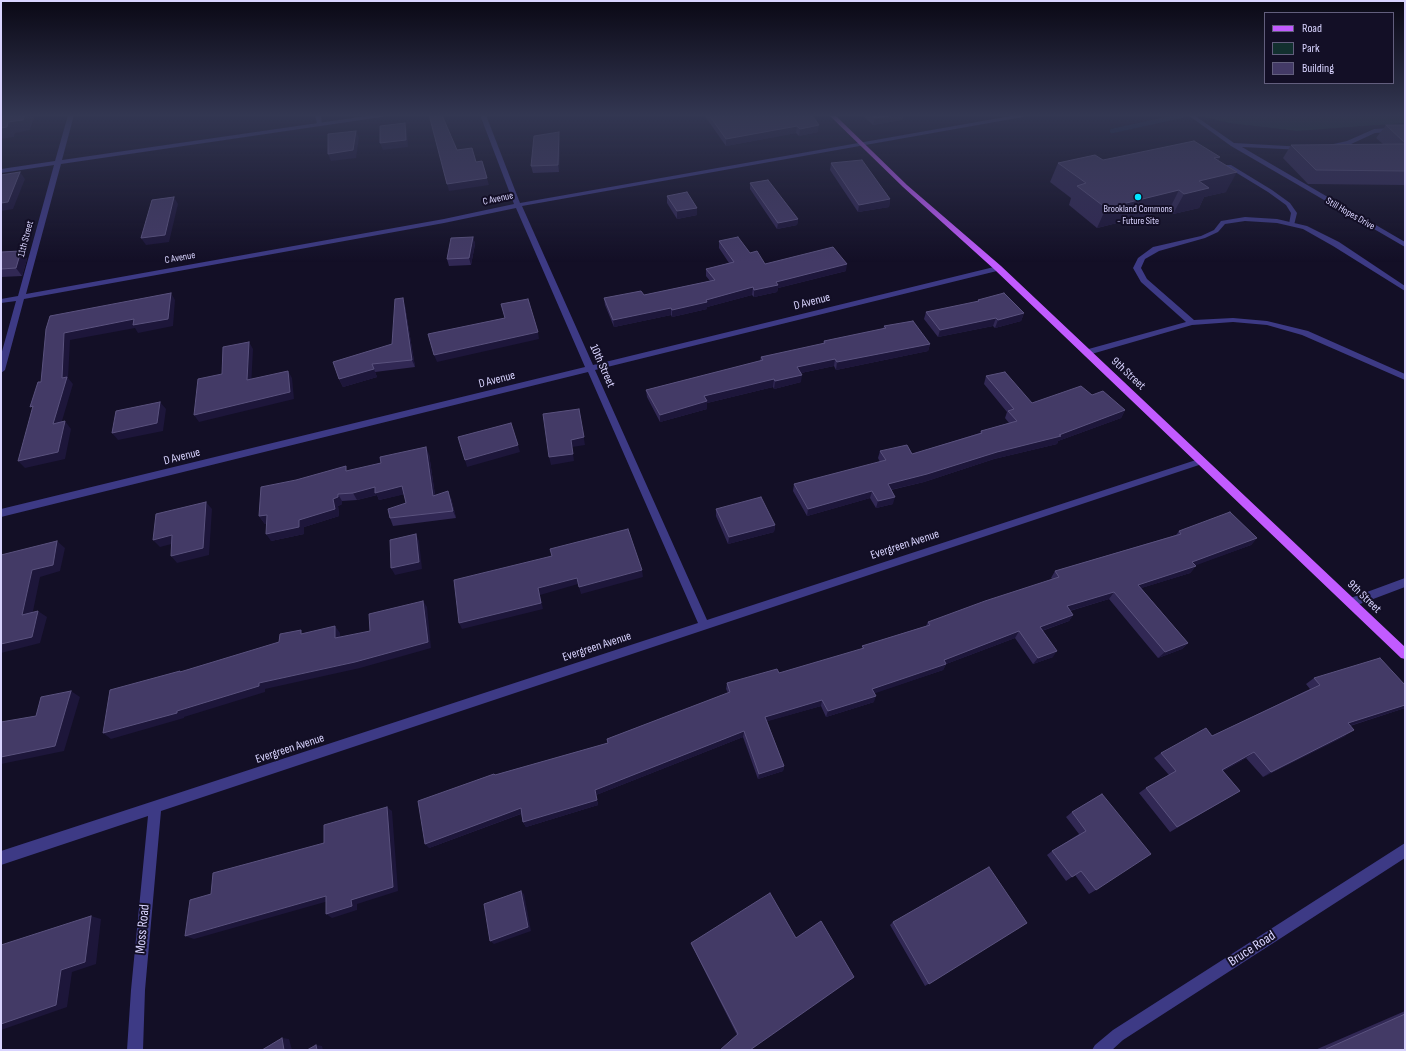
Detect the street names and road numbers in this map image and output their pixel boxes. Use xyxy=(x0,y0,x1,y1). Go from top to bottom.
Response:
street label: C Avenue xyxy=(482,190,514,208)
street label: Still Hopes Drive xyxy=(1323,195,1377,233)
street label: 11th Street xyxy=(15,220,37,258)
street label: C Avenue xyxy=(164,249,196,267)
street label: D Avenue xyxy=(792,291,832,313)
street label: 10th Street xyxy=(586,342,618,390)
street label: 9th Street xyxy=(1108,355,1148,393)
street label: D Avenue xyxy=(477,369,517,391)
street label: D Avenue xyxy=(162,446,202,468)
street label: Evergreen Avenue xyxy=(869,527,941,563)
street label: 9th Street xyxy=(1344,577,1384,617)
street label: Evergreen Avenue xyxy=(561,629,633,665)
street label: Evergreen Avenue xyxy=(254,731,326,767)
street label: Moss Road xyxy=(132,904,154,954)
street label: Bruce Road xyxy=(1225,928,1279,970)

